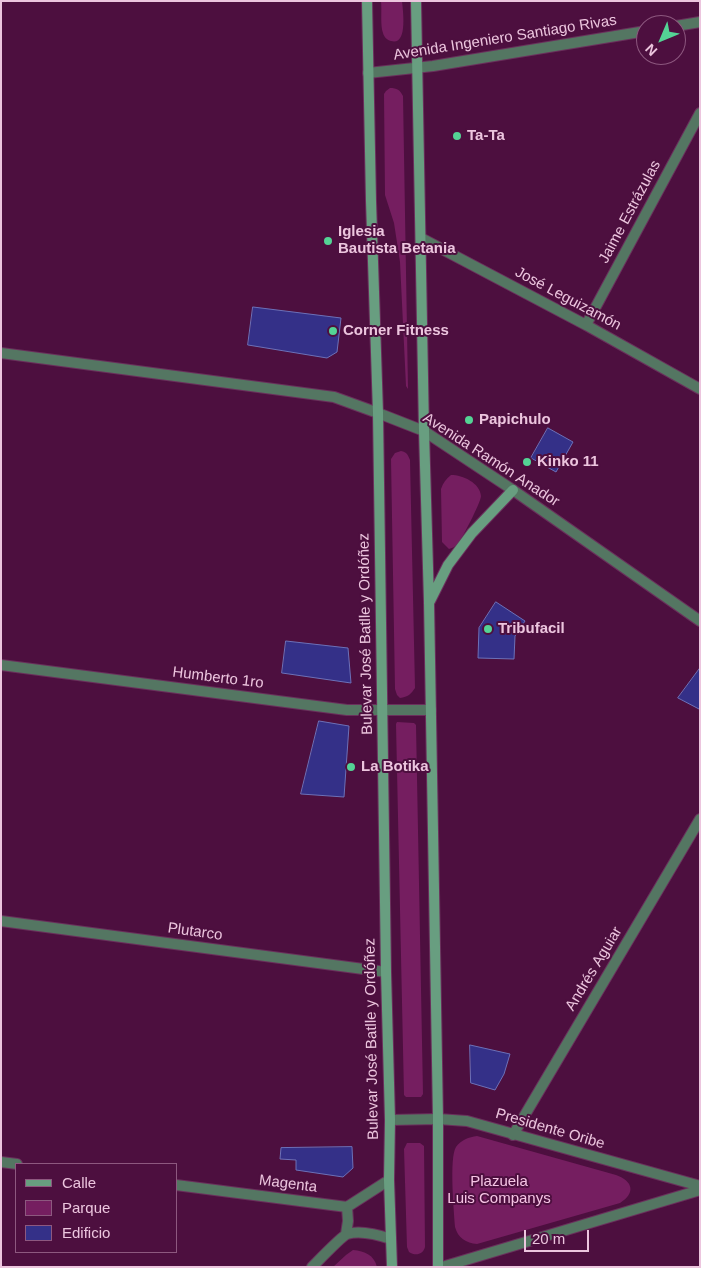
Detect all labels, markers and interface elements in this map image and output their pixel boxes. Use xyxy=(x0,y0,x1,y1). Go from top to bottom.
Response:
street label: Avenida Ingeniero Santiago Rivas xyxy=(392,11,618,65)
north arrow xyxy=(636,15,686,65)
text: N xyxy=(642,41,660,59)
place label: Ta-Ta xyxy=(467,127,505,145)
marker: Ta-Ta xyxy=(451,130,463,142)
street label: Jaime Estrázulas xyxy=(595,157,665,267)
place label: Iglesia Bautista Betania xyxy=(338,223,456,258)
marker: Iglesia Bautista Betania xyxy=(322,235,334,247)
street label: José Leguizamón xyxy=(512,263,624,335)
place label: Corner Fitness xyxy=(343,322,449,340)
marker: Corner Fitness xyxy=(327,325,339,337)
street label: Avenida Ramón Anador xyxy=(419,409,563,511)
place label: Papichulo xyxy=(479,411,551,429)
marker: Papichulo xyxy=(463,414,475,426)
place label: Kinko 11 xyxy=(537,453,599,471)
marker: Kinko 11 xyxy=(521,456,533,468)
street label: Bulevar José Batlle y Ordóñez xyxy=(355,533,377,735)
place label: Tribufacil xyxy=(498,620,565,638)
marker: Tribufacil xyxy=(482,623,494,635)
street label: Humberto 1ro xyxy=(171,663,265,693)
place label: La Botika xyxy=(361,758,429,776)
marker: La Botika xyxy=(345,761,357,773)
street label: Plutarco xyxy=(167,919,223,945)
street label: Andrés Aguiar xyxy=(562,924,626,1014)
street label: Bulevar José Batlle y Ordóñez xyxy=(361,938,383,1140)
street label: Presidente Oribe xyxy=(493,1105,607,1153)
legend xyxy=(15,1163,178,1253)
street label: Magenta xyxy=(258,1172,318,1196)
park label: Plazuela Luis Companys xyxy=(447,1173,551,1208)
text: Calle xyxy=(62,1174,96,1191)
text: Parque xyxy=(62,1199,110,1216)
scale bar xyxy=(526,1220,591,1252)
text: Edificio xyxy=(62,1224,110,1241)
text: 20 m xyxy=(532,1230,565,1247)

